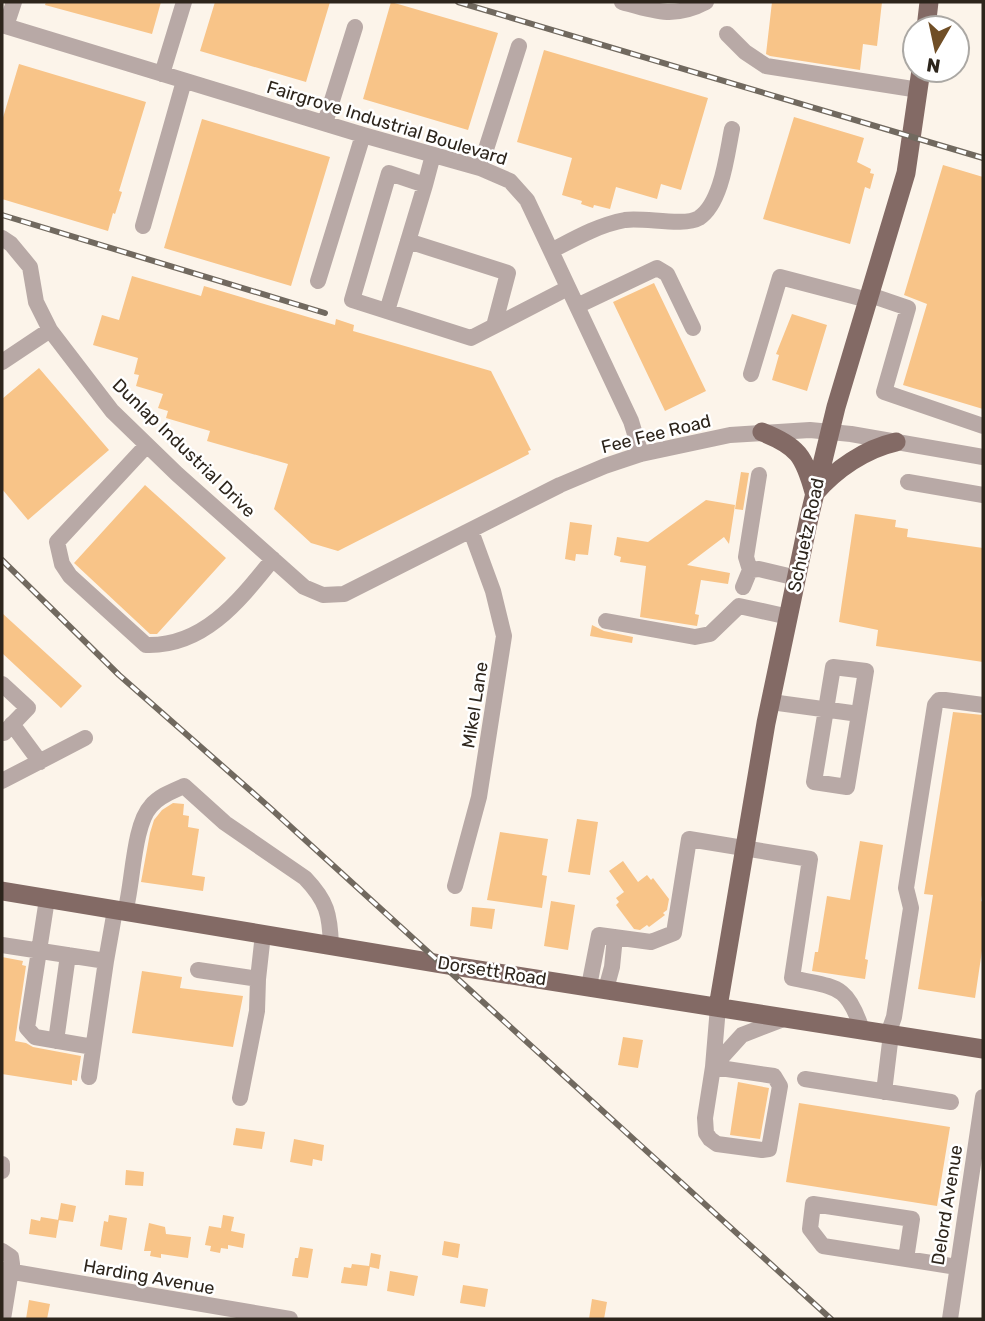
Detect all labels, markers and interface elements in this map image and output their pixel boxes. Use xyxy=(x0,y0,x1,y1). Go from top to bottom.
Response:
north arrow xyxy=(901,14,971,84)
text: N xyxy=(925,53,942,78)
street label: Fairgrove Industrial Boulevard xyxy=(264,76,510,170)
street label: Dunlap Industrial Drive xyxy=(108,374,260,522)
street label: Fee Fee Road xyxy=(599,410,713,458)
street label: Schuetz Road xyxy=(783,476,829,594)
street label: Mikel Lane xyxy=(457,660,493,750)
street label: Dorsett Road xyxy=(436,952,548,990)
street label: Delord Avenue xyxy=(927,1143,967,1267)
street label: Harding Avenue xyxy=(82,1255,216,1299)

